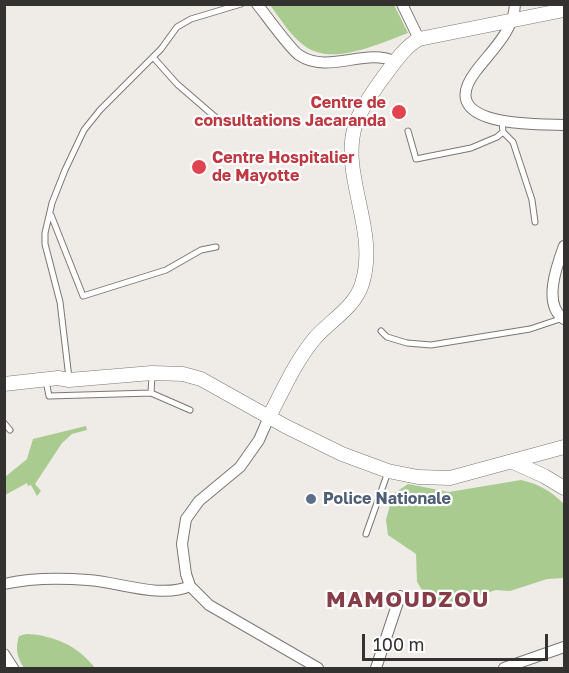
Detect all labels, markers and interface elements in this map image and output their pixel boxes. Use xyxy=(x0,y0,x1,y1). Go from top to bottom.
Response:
place label: Centre de consultations Jacaranda xyxy=(194,93,386,131)
marker: Centre de consultations Jacaranda xyxy=(390,103,408,121)
place label: Centre Hospitalier de Mayotte xyxy=(212,148,354,186)
marker: Centre Hospitalier de Mayotte xyxy=(190,158,208,176)
place label: Police Nationale xyxy=(323,489,451,509)
marker: Police Nationale xyxy=(304,492,318,506)
district label: MAMOUDZOU xyxy=(326,587,490,613)
scale bar xyxy=(365,622,551,660)
text: 100 m xyxy=(373,633,424,655)

